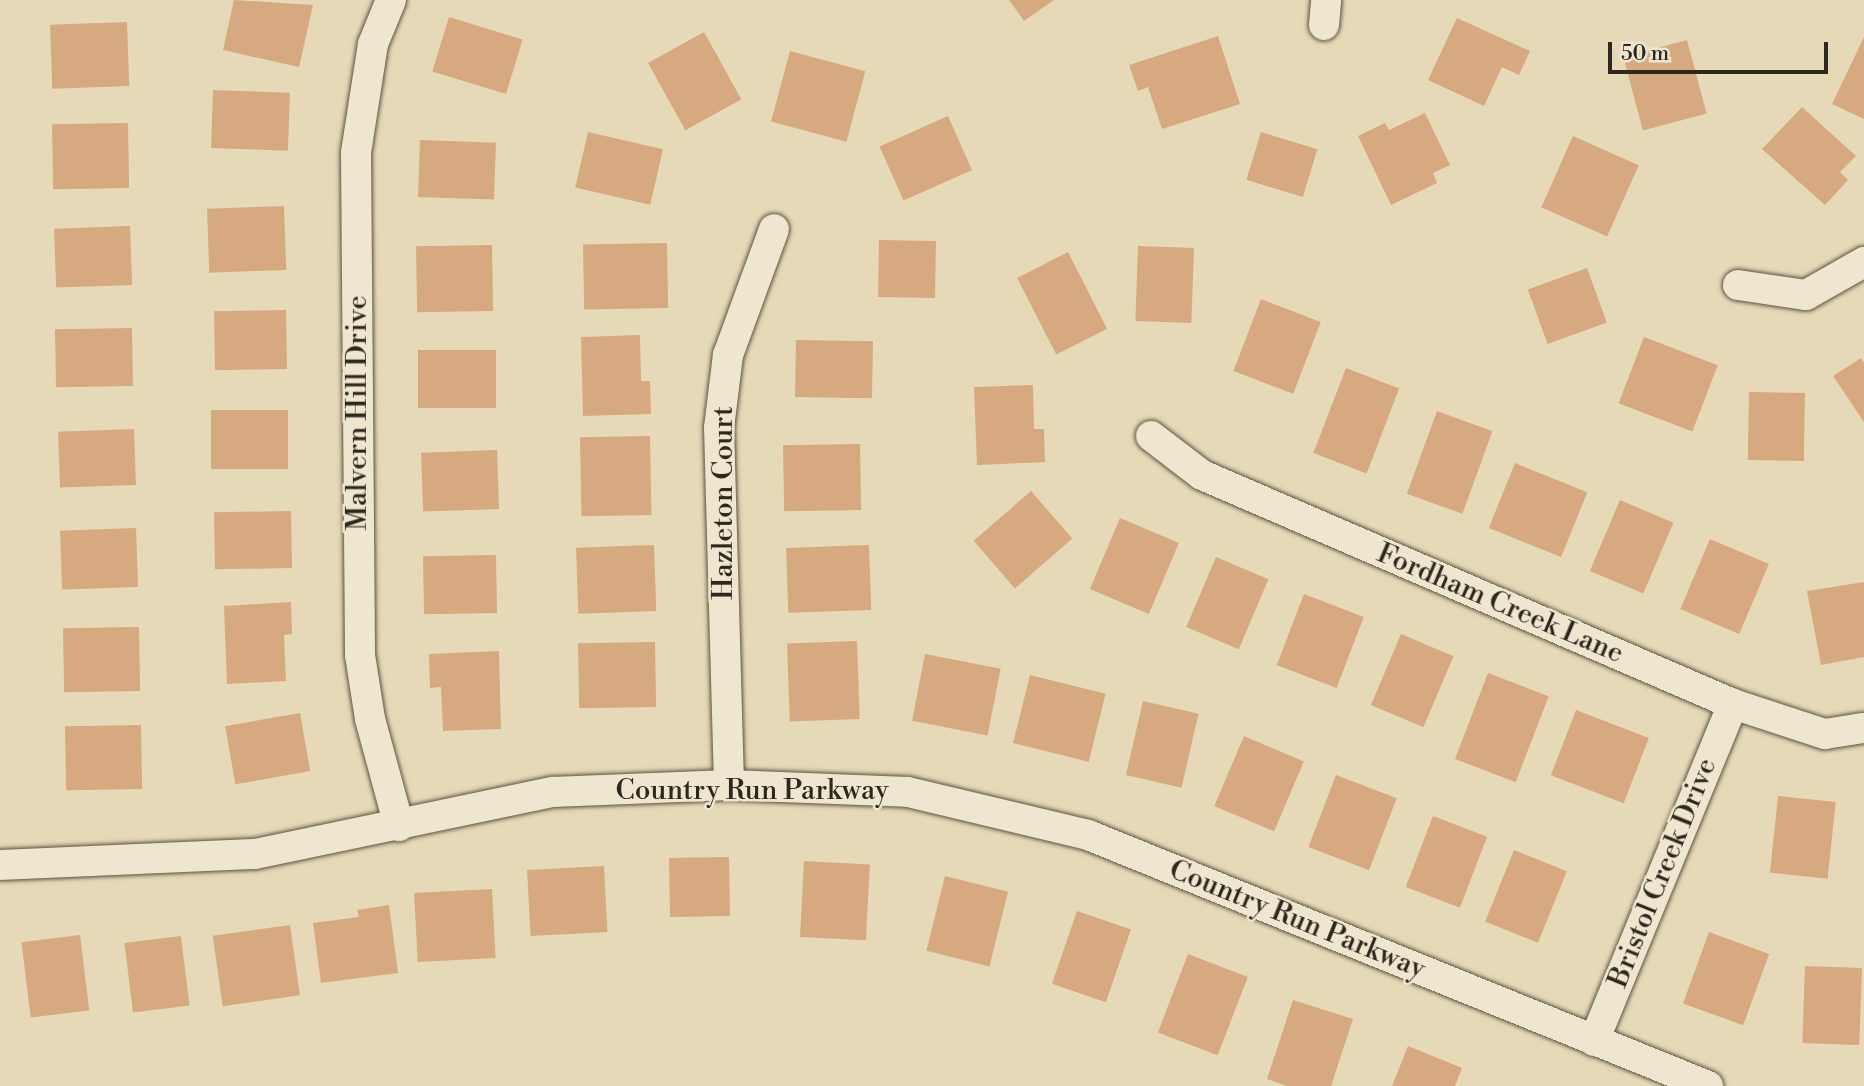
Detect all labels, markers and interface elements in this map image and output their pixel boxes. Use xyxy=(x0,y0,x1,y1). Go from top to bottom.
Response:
scale bar xyxy=(1612,28,1832,72)
text: 50 m xyxy=(1621,41,1669,67)
street label: Malvern Hill Drive xyxy=(341,295,375,531)
street label: Hazleton Court xyxy=(707,406,741,600)
street label: Fordham Creek Lane xyxy=(1372,537,1628,671)
street label: Bristol Creek Drive xyxy=(1602,753,1724,993)
street label: Country Run Parkway xyxy=(616,774,888,808)
street label: Country Run Parkway xyxy=(1164,853,1430,987)

